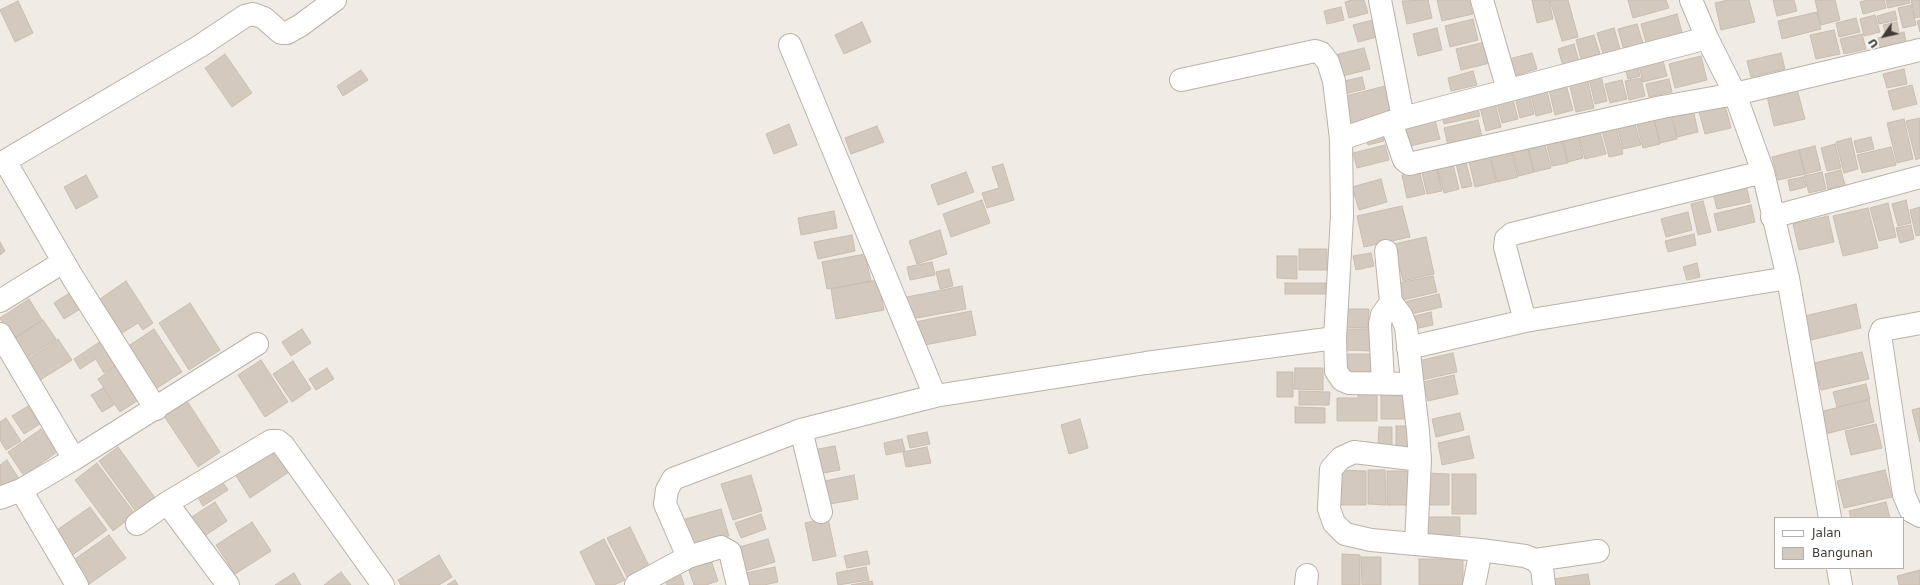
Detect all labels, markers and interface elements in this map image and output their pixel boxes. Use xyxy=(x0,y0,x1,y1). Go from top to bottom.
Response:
north arrow xyxy=(1864,16,1904,56)
text: U xyxy=(1866,36,1882,50)
legend xyxy=(1774,517,1904,569)
text: Jalan xyxy=(1812,526,1841,540)
text: Bangunan xyxy=(1812,546,1873,560)

